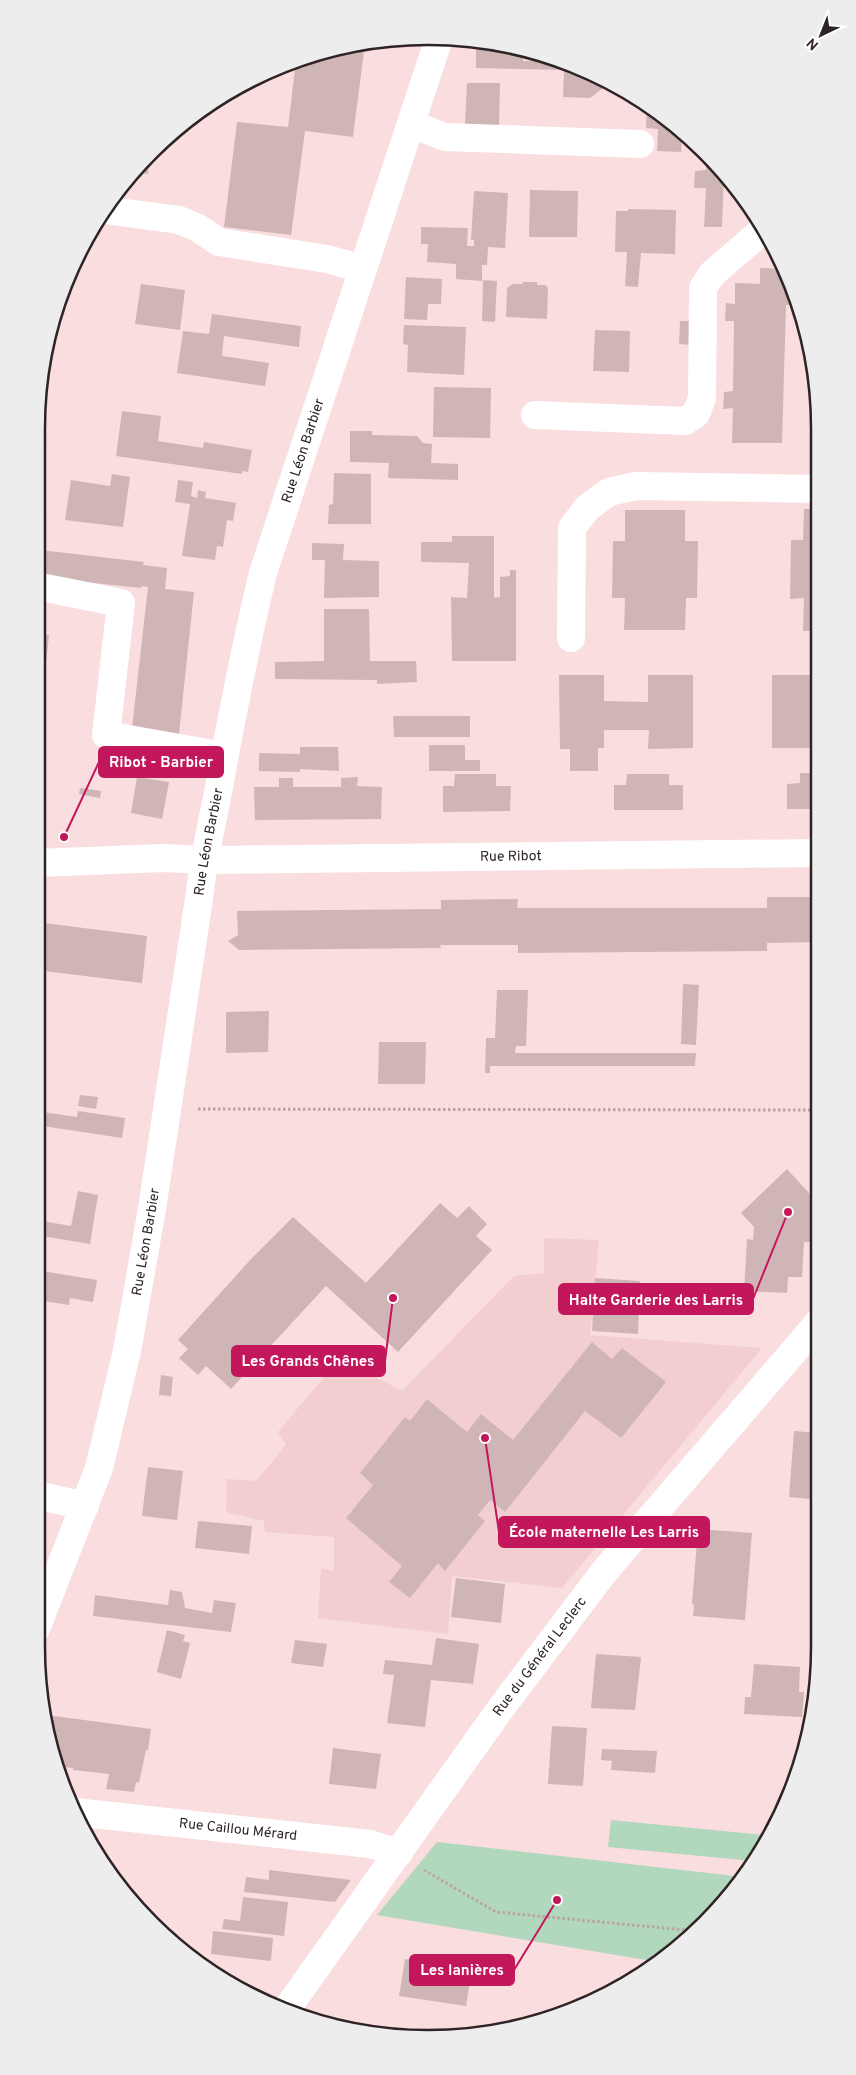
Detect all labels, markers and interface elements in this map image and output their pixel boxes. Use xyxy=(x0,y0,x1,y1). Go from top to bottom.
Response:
north arrow xyxy=(796,10,846,60)
text: N xyxy=(804,34,823,53)
street label: Rue Léon Barbier xyxy=(278,396,329,505)
callout: Ribot - Barbier xyxy=(99,747,223,777)
text: Ribot - Barbier xyxy=(109,754,214,773)
street label: Rue Léon Barbier xyxy=(191,786,227,896)
street label: Rue Ribot xyxy=(480,848,542,865)
street label: Rue Léon Barbier xyxy=(128,1186,164,1297)
callout: Halte Garderie des Larris xyxy=(559,1284,753,1314)
text: Halte Garderie des Larris xyxy=(569,1292,743,1311)
callout: Les Grands Chênes xyxy=(232,1346,385,1376)
text: Les Grands Chênes xyxy=(242,1353,374,1372)
callout: École maternelle Les Larris xyxy=(499,1517,709,1547)
text: École maternelle Les Larris xyxy=(509,1523,699,1543)
street label: Rue du Général Leclerc xyxy=(489,1594,590,1720)
street label: Rue Caillou Mérard xyxy=(178,1815,298,1845)
callout: Les lanières xyxy=(410,1955,514,1985)
text: Les lanières xyxy=(420,1962,504,1981)

